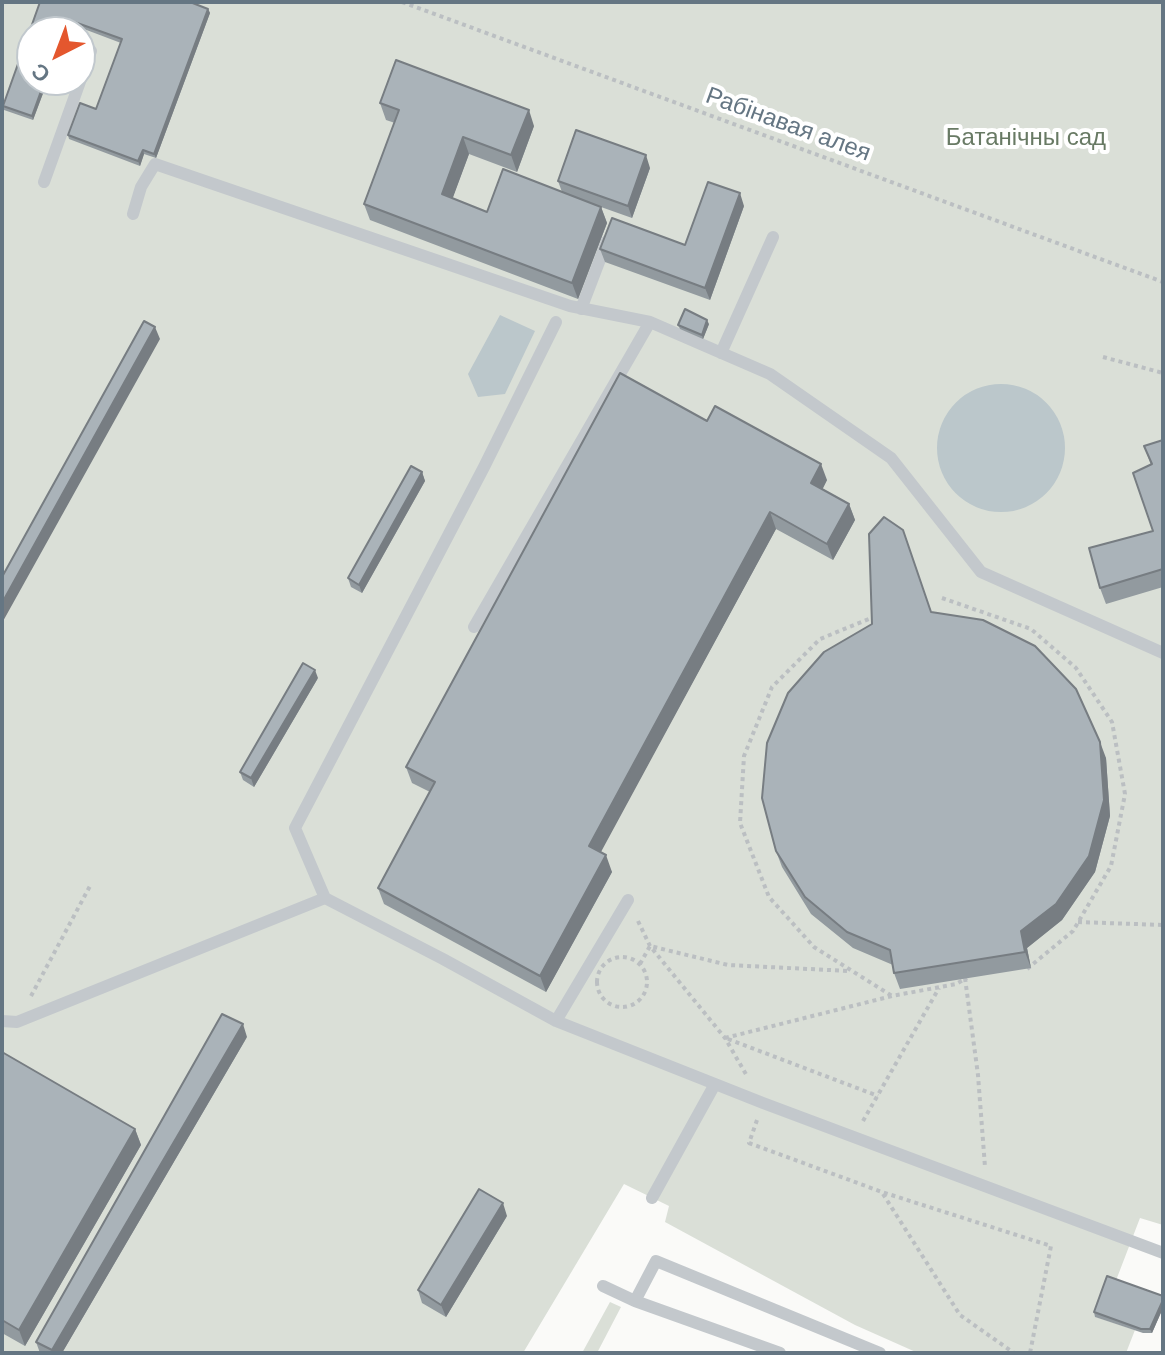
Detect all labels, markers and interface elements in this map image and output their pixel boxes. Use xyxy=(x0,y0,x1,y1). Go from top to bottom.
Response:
north arrow xyxy=(16,16,96,96)
text: С xyxy=(27,58,55,87)
street label: Рабінавая алея xyxy=(702,82,874,168)
park label: Батанічны сад xyxy=(946,124,1106,152)

